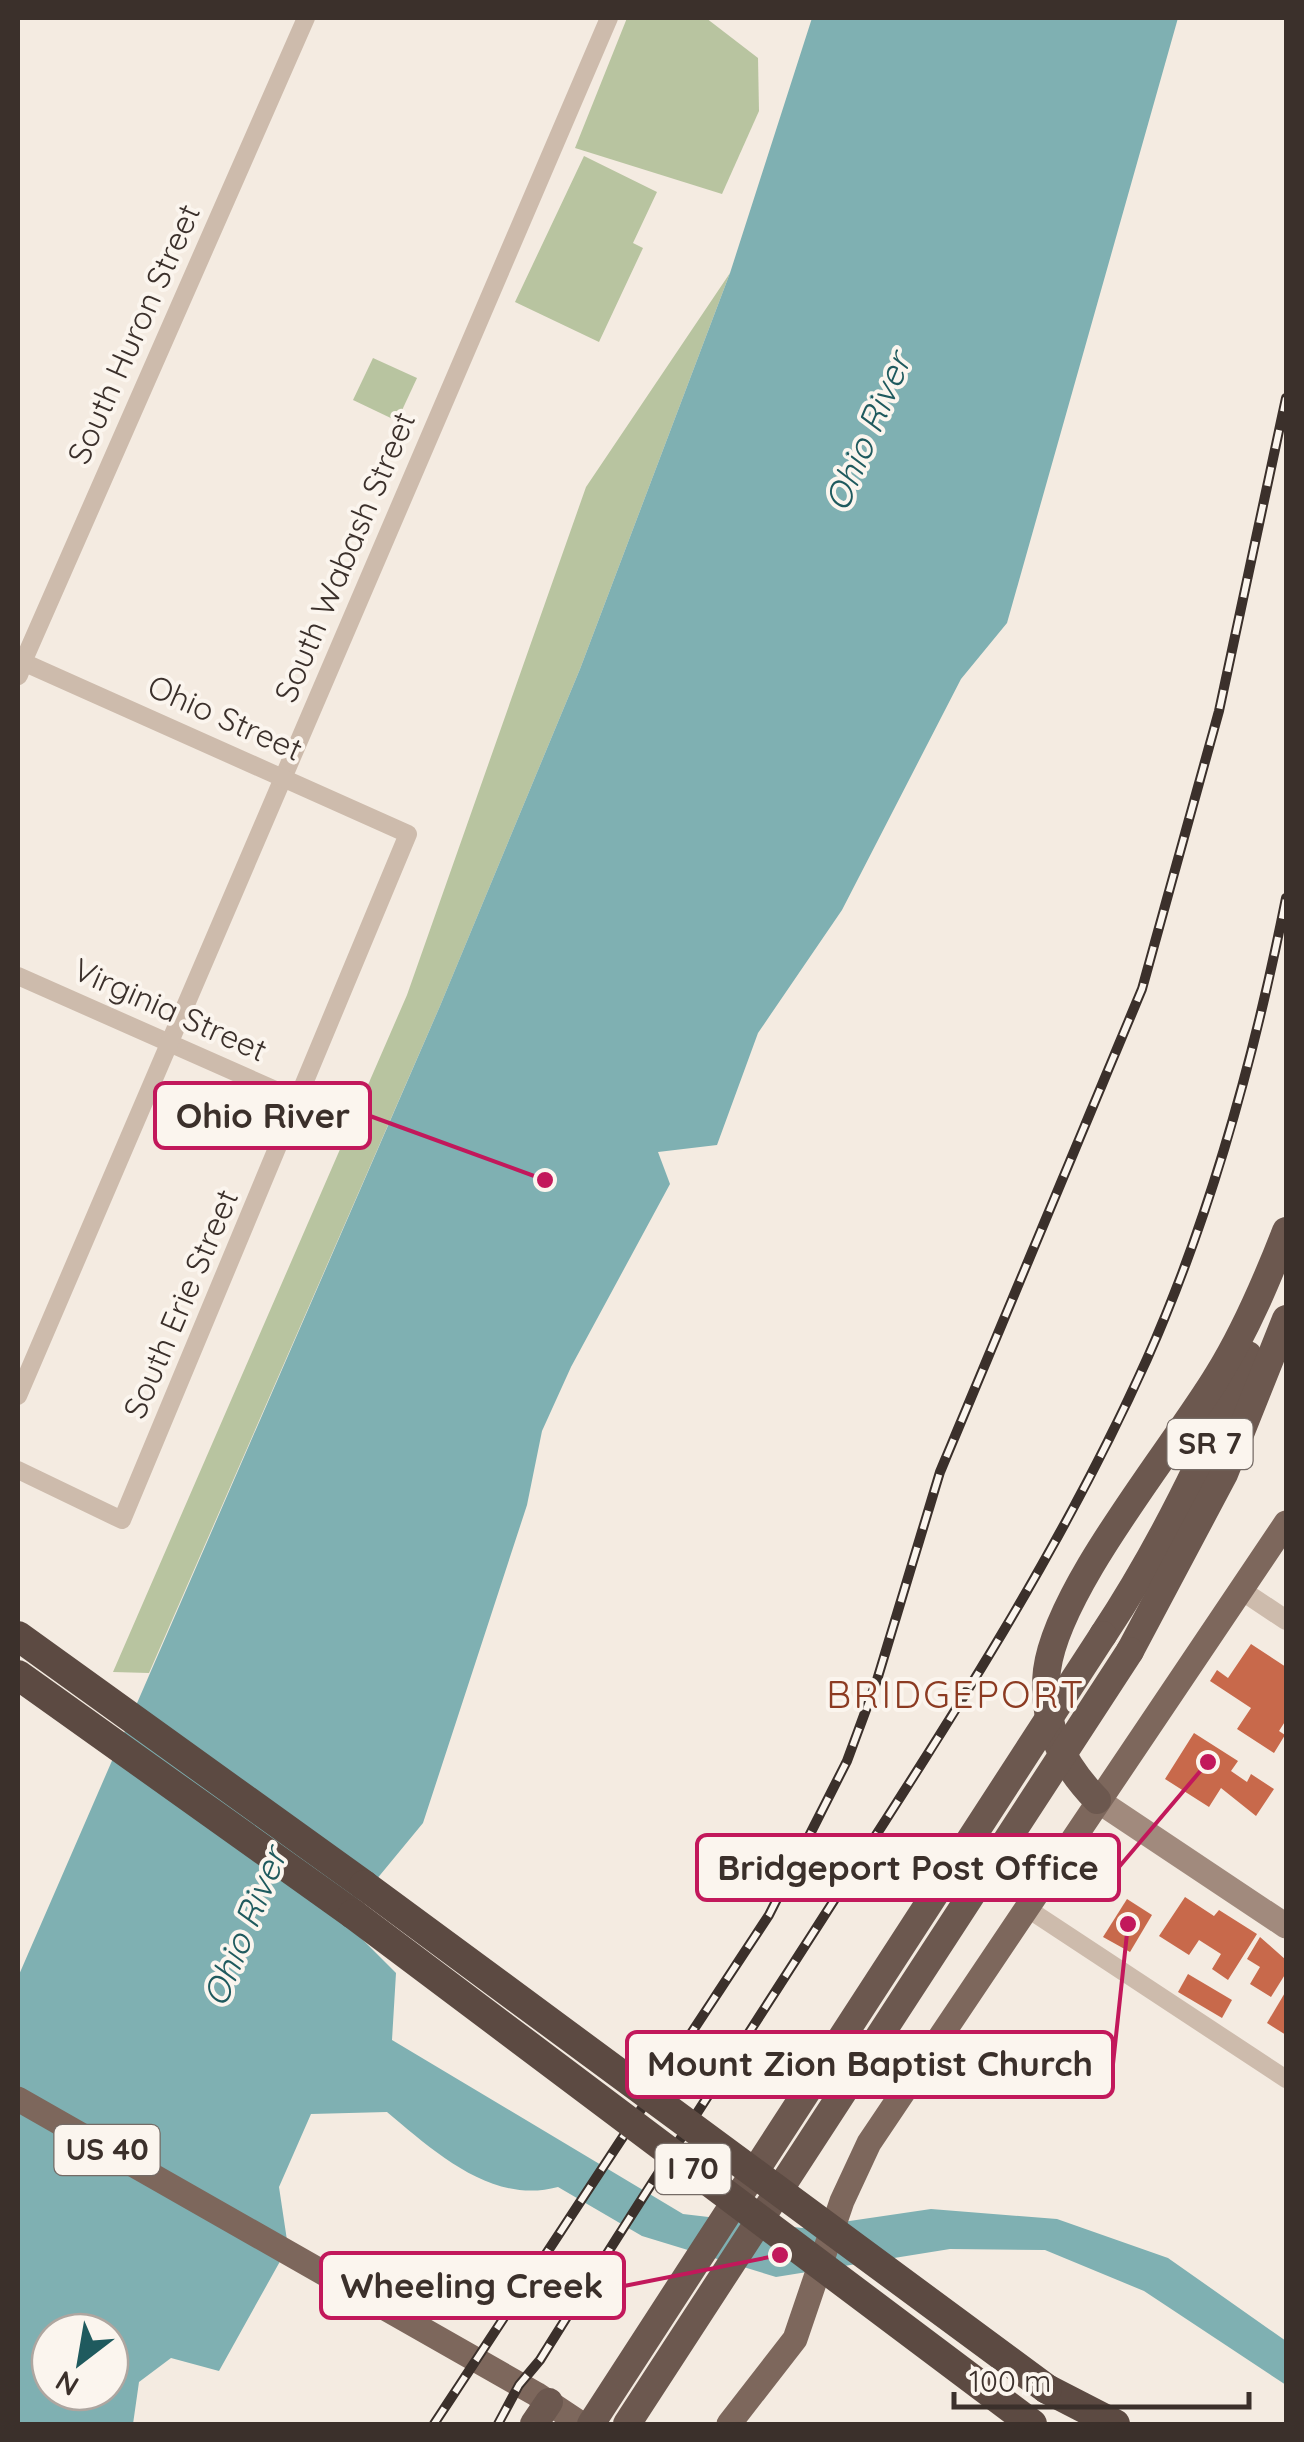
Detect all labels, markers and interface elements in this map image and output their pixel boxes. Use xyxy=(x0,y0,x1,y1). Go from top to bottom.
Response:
street label: South Huron Street xyxy=(58,197,208,470)
water label: Ohio River xyxy=(814,342,922,517)
street label: South Wabash Street xyxy=(265,405,423,708)
street label: Ohio Street xyxy=(142,665,309,769)
street label: Virginia Street xyxy=(67,949,273,1070)
callout: Ohio River xyxy=(155,1083,370,1148)
text: Ohio River xyxy=(176,1093,350,1137)
street label: South Erie Street xyxy=(114,1183,246,1424)
road number: SR 7 xyxy=(1168,1419,1252,1469)
district label: BRIDGEPORT xyxy=(826,1670,1086,1718)
callout: Bridgeport Post Office xyxy=(697,1835,1119,1900)
water label: Ohio River xyxy=(192,1837,298,2012)
text: Bridgeport Post Office xyxy=(717,1845,1099,1889)
callout: Mount Zion Baptist Church xyxy=(627,2032,1113,2097)
text: Mount Zion Baptist Church xyxy=(647,2041,1093,2085)
road number: US 40 xyxy=(54,2125,160,2175)
road number: I 70 xyxy=(656,2144,730,2194)
callout: Wheeling Creek xyxy=(321,2253,624,2318)
text: Wheeling Creek xyxy=(340,2263,604,2307)
north arrow xyxy=(30,2312,130,2412)
scale bar xyxy=(954,2347,1249,2409)
text: 100 m xyxy=(969,2362,1051,2400)
text: N xyxy=(49,2364,85,2404)

